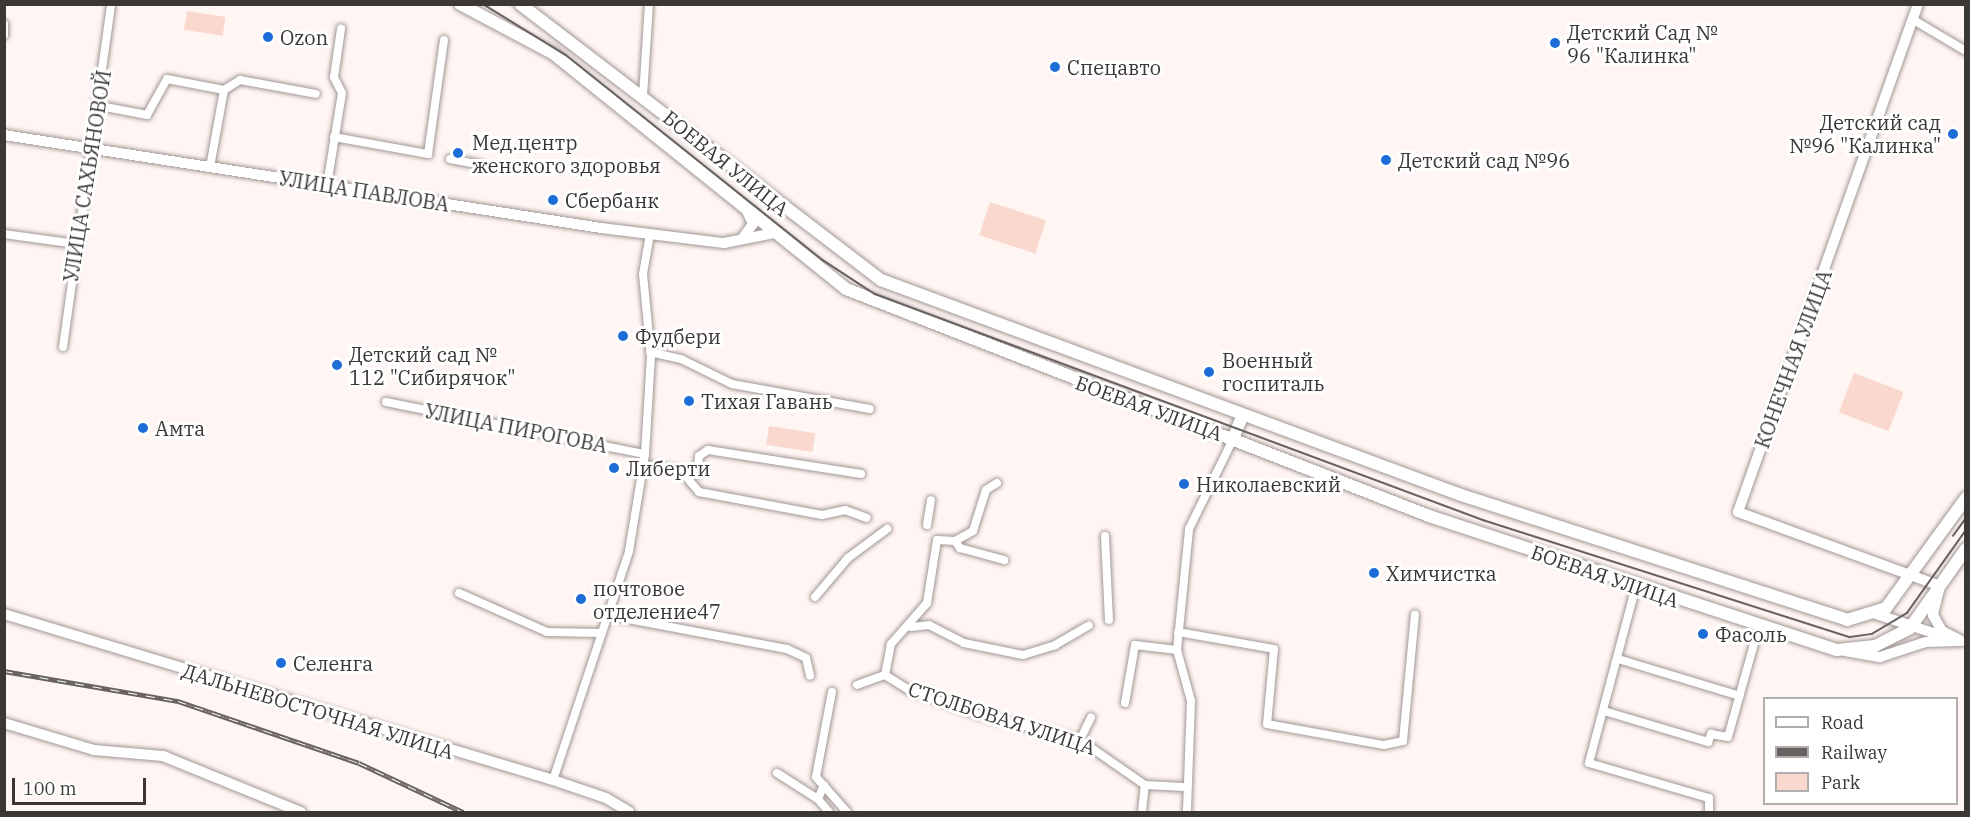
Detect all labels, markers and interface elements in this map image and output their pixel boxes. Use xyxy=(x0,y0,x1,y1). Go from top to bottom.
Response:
place label: Детский Сад № 96 "Калинка" xyxy=(1567,20,1718,67)
place label: Ozon xyxy=(280,25,328,49)
marker: Ozon xyxy=(261,30,275,44)
marker: Детский Сад № 96 "Калинка" xyxy=(1548,36,1562,50)
place label: Спецавто xyxy=(1067,55,1161,79)
marker: Спецавто xyxy=(1048,60,1062,74)
street label: УЛИЦА САХЬЯНОВОЙ xyxy=(58,68,116,284)
street label: БОЕВАЯ УЛИЦА xyxy=(658,105,794,221)
place label: Детский сад №96 "Калинка" xyxy=(1789,110,1941,157)
marker: Детский сад №96 "Калинка" xyxy=(1946,127,1960,141)
place label: Мед.центр женского здоровья xyxy=(472,130,661,177)
marker: Мед.центр женского здоровья xyxy=(449,144,467,162)
place label: Детский сад №96 xyxy=(1398,148,1570,172)
marker: Детский сад №96 xyxy=(1379,153,1393,167)
street label: УЛИЦА ПАВЛОВА xyxy=(277,166,451,216)
place label: Сбербанк xyxy=(565,188,659,212)
marker: Сбербанк xyxy=(546,193,560,207)
street label: КОНЕЧНАЯ УЛИЦА xyxy=(1750,267,1836,451)
place label: Фудбери xyxy=(635,324,721,348)
marker: Фудбери xyxy=(616,329,630,343)
place label: Детский сад № 112 "Сибирячок" xyxy=(349,342,516,389)
place label: Военный госпиталь xyxy=(1222,348,1324,395)
marker: Детский сад № 112 "Сибирячок" xyxy=(330,358,344,372)
marker: Военный госпиталь xyxy=(1200,363,1218,381)
street label: БОЕВАЯ УЛИЦА xyxy=(1072,370,1226,446)
place label: Тихая Гавань xyxy=(701,389,833,413)
marker: Тихая Гавань xyxy=(682,394,696,408)
street label: УЛИЦА ПИРОГОВА xyxy=(423,399,609,457)
place label: Амта xyxy=(155,416,205,440)
marker: Амта xyxy=(136,421,150,435)
place label: Либерти xyxy=(626,456,711,480)
marker: Либерти xyxy=(607,461,621,475)
place label: Николаевский xyxy=(1196,472,1341,496)
marker: Николаевский xyxy=(1177,477,1191,491)
street label: БОЕВАЯ УЛИЦА xyxy=(1528,539,1682,613)
place label: Химчистка xyxy=(1386,561,1497,585)
marker: Химчистка xyxy=(1367,566,1381,580)
place label: почтовое отделение47 xyxy=(593,576,721,623)
marker: почтовое отделение47 xyxy=(574,592,588,606)
place label: Фасоль xyxy=(1715,622,1787,646)
marker: Фасоль xyxy=(1696,627,1710,641)
place label: Селенга xyxy=(293,651,373,675)
marker: Селенга xyxy=(274,656,288,670)
street label: ДАЛЬНЕВОСТОЧНАЯ УЛИЦА xyxy=(179,658,457,764)
street label: СТОЛБОВАЯ УЛИЦА xyxy=(905,676,1099,760)
legend xyxy=(1763,697,1958,805)
text: Road xyxy=(1821,711,1864,734)
text: Railway xyxy=(1821,741,1887,764)
scale bar xyxy=(15,766,148,804)
text: Park xyxy=(1821,771,1860,794)
text: 100 m xyxy=(23,777,77,800)

